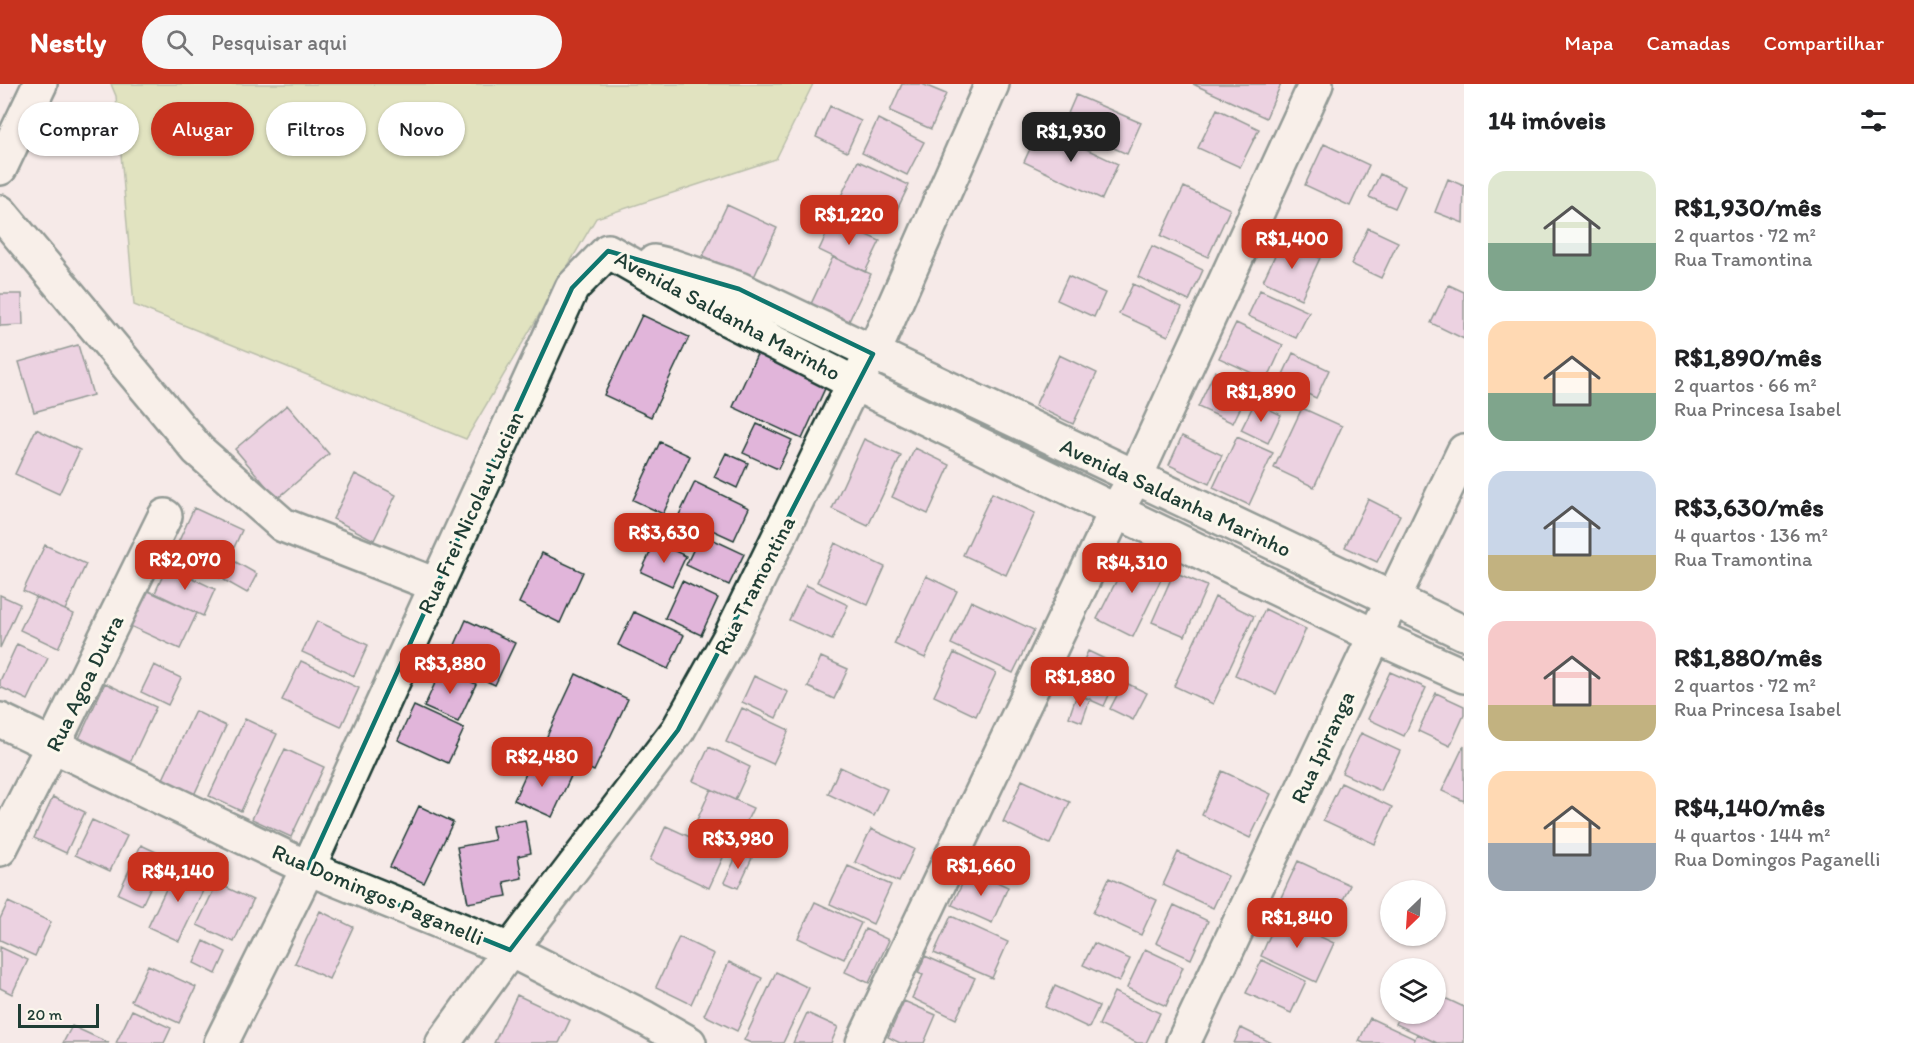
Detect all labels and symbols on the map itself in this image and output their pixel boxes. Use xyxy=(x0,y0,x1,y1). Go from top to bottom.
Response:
pin: R$1,930 xyxy=(1016,112,1126,163)
pin: R$1,220 xyxy=(794,195,904,246)
pin: R$1,400 xyxy=(1237,219,1347,270)
street label: Avenida Saldanha Marinho xyxy=(610,244,845,386)
pin: R$1,890 xyxy=(1206,372,1316,423)
street label: Rua Frei Nicolau Lucian xyxy=(412,406,529,618)
street label: Avenida Saldanha Marinho xyxy=(1056,432,1296,563)
street label: Rua Tramontina xyxy=(708,511,801,659)
pin: R$3,630 xyxy=(609,513,719,564)
pin: R$2,070 xyxy=(130,540,240,591)
pin: R$4,310 xyxy=(1077,543,1187,594)
street label: Rua Agoa Dutra xyxy=(40,610,130,756)
pin: R$3,880 xyxy=(395,644,505,695)
pin: R$1,880 xyxy=(1025,657,1135,708)
street label: Rua Ipiranga xyxy=(1285,687,1360,808)
pin: R$2,480 xyxy=(487,737,597,788)
pin: R$3,980 xyxy=(683,819,793,870)
street label: Rua Domingos Paganelli xyxy=(268,838,488,951)
pin: R$1,660 xyxy=(926,846,1036,897)
pin: R$4,140 xyxy=(123,852,233,903)
north arrow xyxy=(1380,880,1446,946)
pin: R$1,840 xyxy=(1242,898,1352,949)
scale bar xyxy=(18,1001,99,1028)

